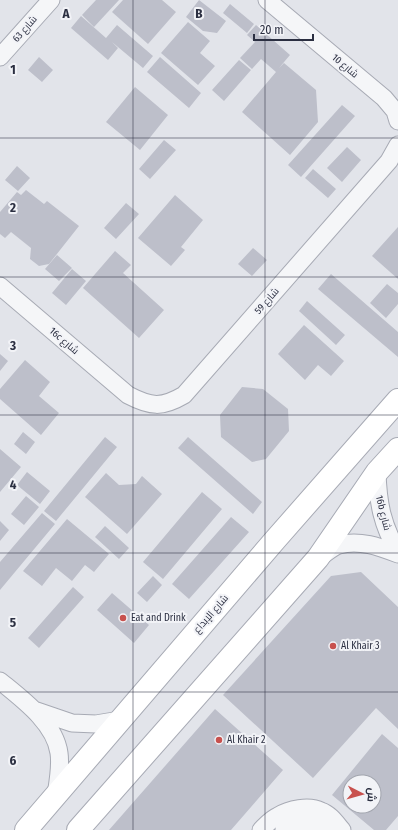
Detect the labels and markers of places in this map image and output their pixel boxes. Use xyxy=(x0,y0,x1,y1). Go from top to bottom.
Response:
place label: Eat and Drink xyxy=(131,612,186,624)
marker: Eat and Drink xyxy=(118,613,128,623)
place label: Al Khair 3 xyxy=(341,640,380,652)
marker: Al Khair 3 xyxy=(328,641,338,651)
place label: Al Khair 2 xyxy=(227,734,266,746)
marker: Al Khair 2 xyxy=(214,735,224,745)

